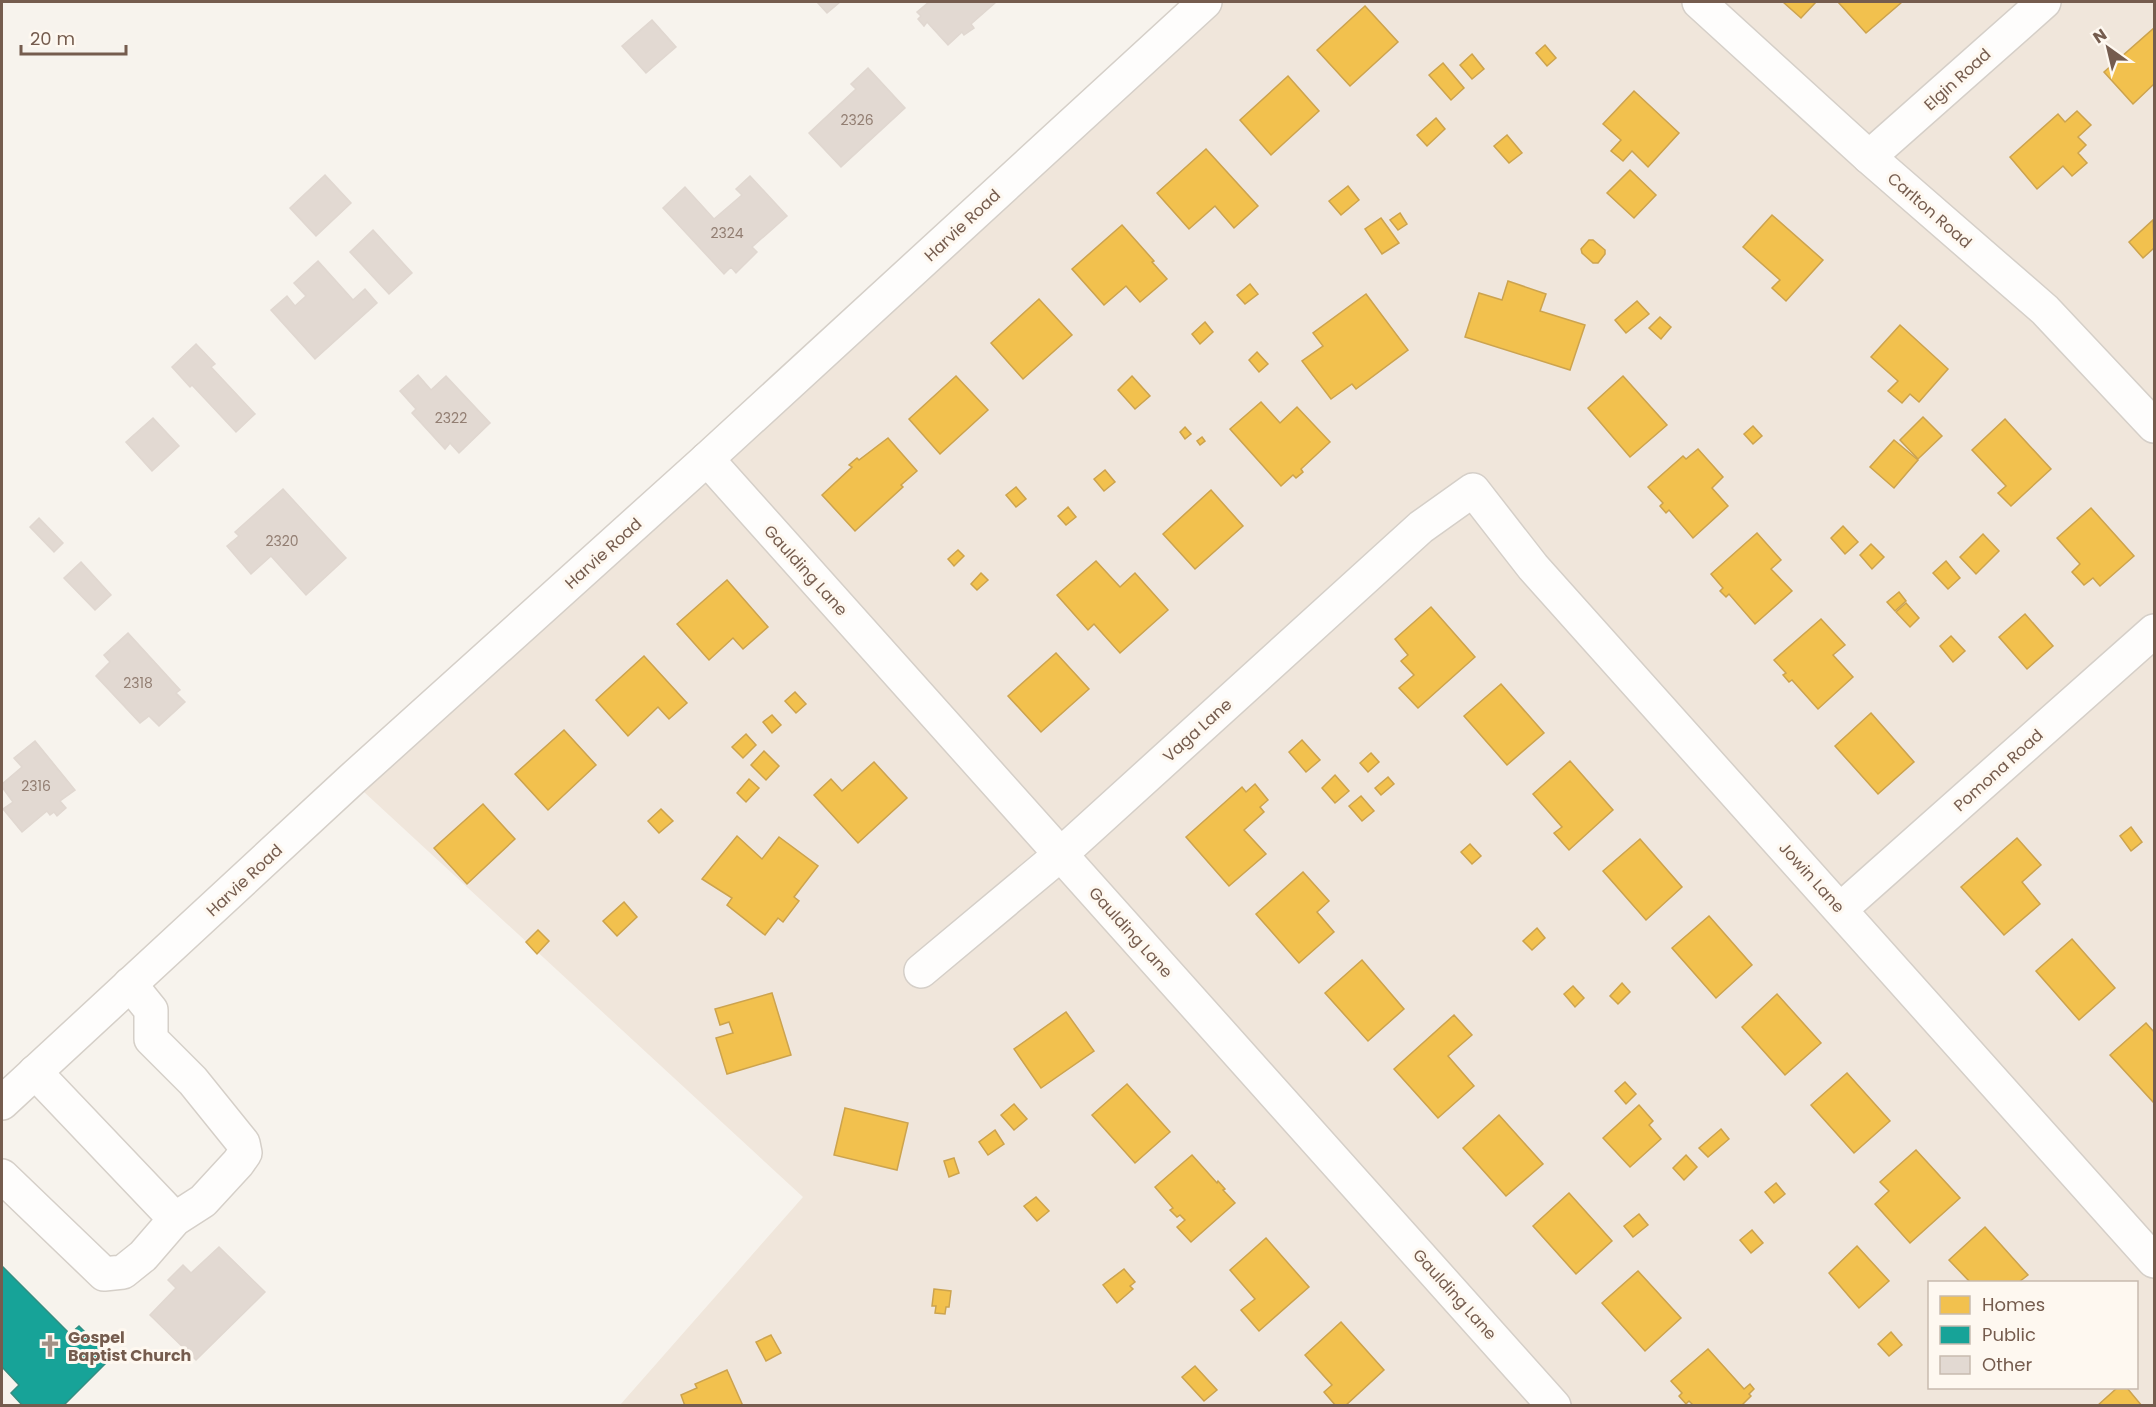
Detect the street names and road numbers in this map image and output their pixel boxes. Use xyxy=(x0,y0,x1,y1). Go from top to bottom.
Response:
street label: Elgin Road xyxy=(1919,43,1996,116)
street label: Carlton Road xyxy=(1882,167,1977,254)
street label: Harvie Road xyxy=(919,184,1005,267)
street label: Harvie Road xyxy=(560,513,647,594)
street label: Gaulding Lane xyxy=(758,520,853,621)
street label: Vaga Lane xyxy=(1158,693,1237,768)
street label: Pomona Road xyxy=(1949,724,2048,817)
street label: Jowin Lane xyxy=(1774,837,1850,918)
street label: Harvie Road xyxy=(201,839,287,922)
street label: Gaulding Lane xyxy=(1083,882,1178,983)
street label: Gaulding Lane xyxy=(1407,1244,1502,1345)

